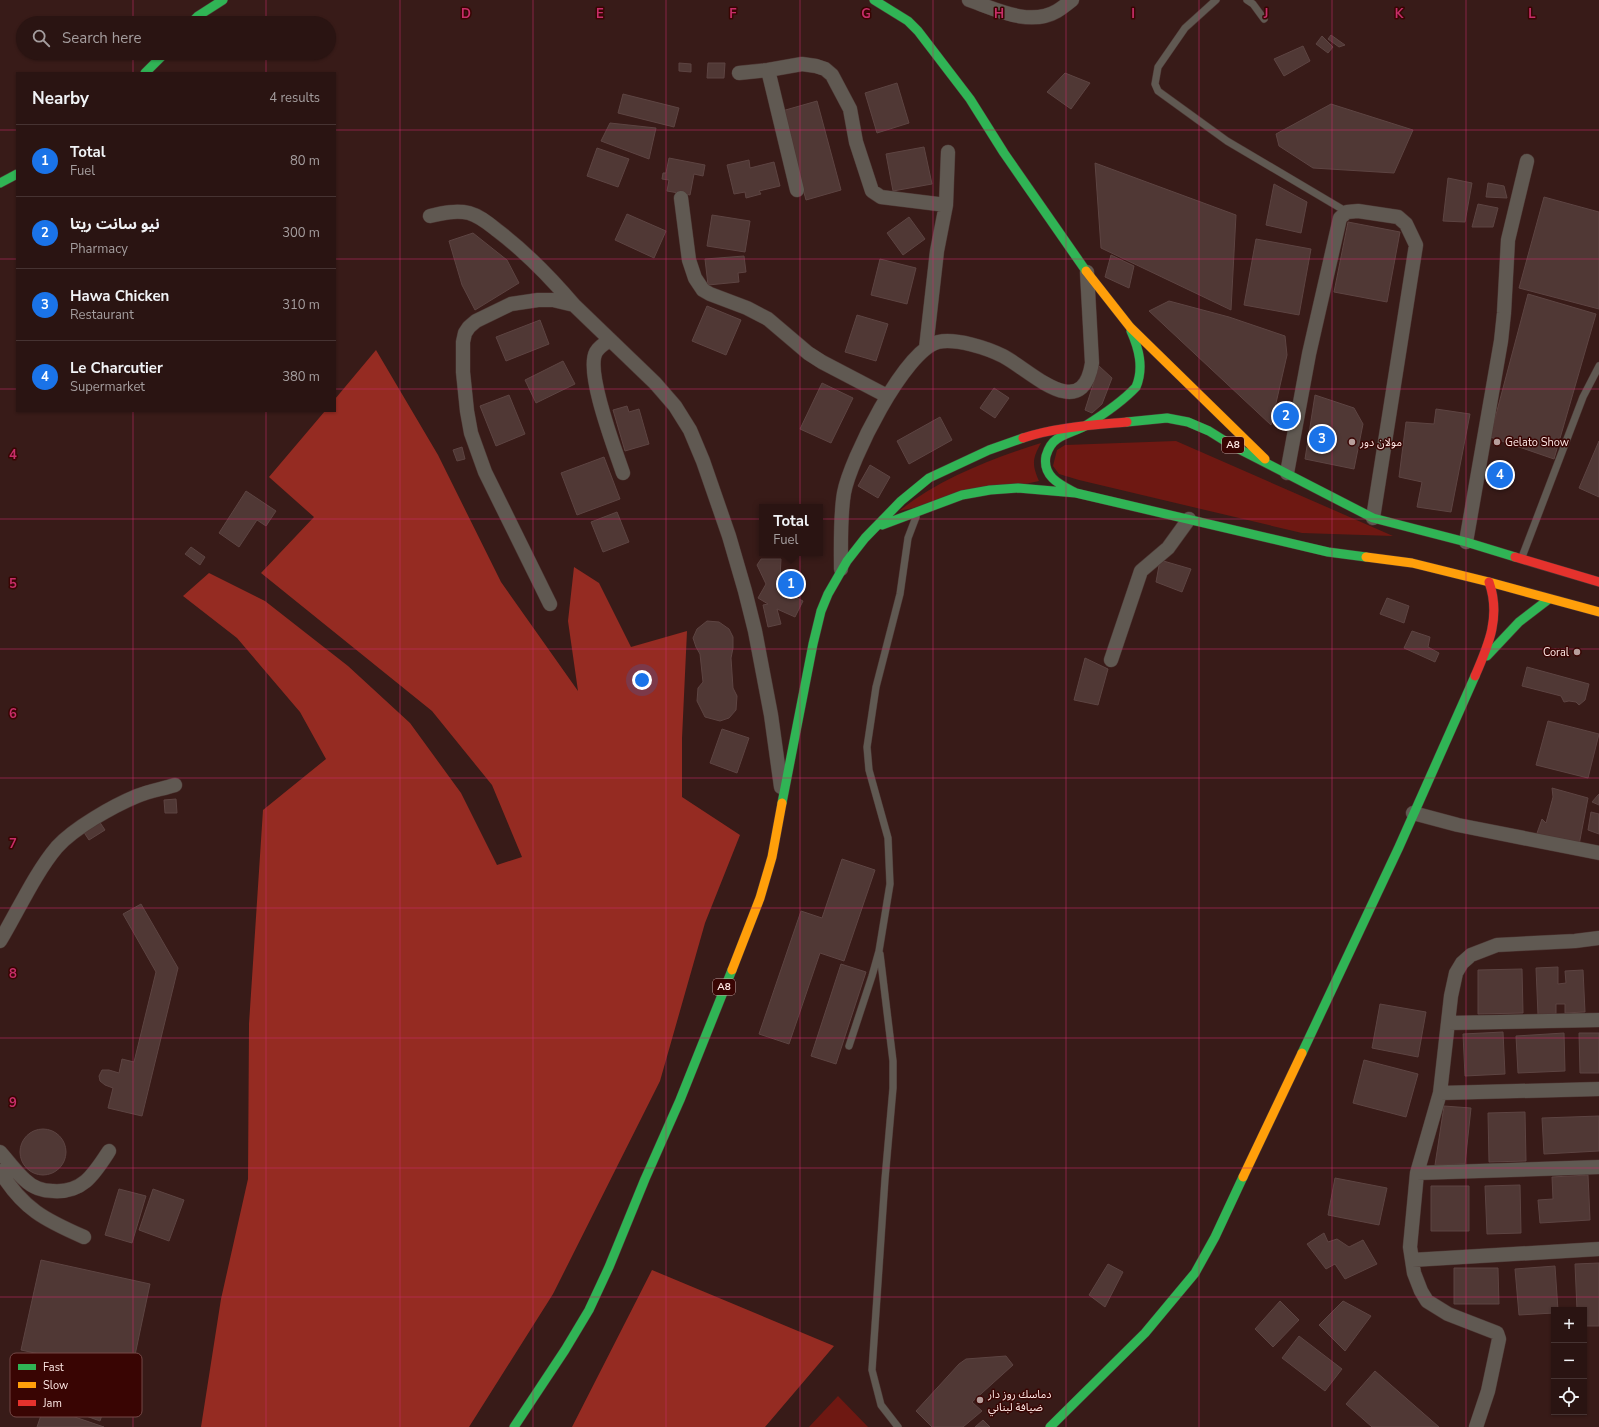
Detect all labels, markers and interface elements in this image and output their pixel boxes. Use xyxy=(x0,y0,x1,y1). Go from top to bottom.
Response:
text: D xyxy=(461,5,471,23)
text: E xyxy=(596,5,604,23)
text: F xyxy=(729,5,737,23)
text: G xyxy=(861,5,871,23)
text: H xyxy=(994,5,1004,23)
text: I xyxy=(1131,5,1135,23)
text: J xyxy=(1263,5,1268,23)
text: K xyxy=(1395,5,1404,23)
text: L xyxy=(1528,5,1536,23)
search box xyxy=(16,16,336,60)
icon: search xyxy=(30,27,52,49)
text: Search here xyxy=(62,28,142,48)
text: Nearby xyxy=(32,87,89,110)
text: 4 results xyxy=(269,89,320,107)
text: Total xyxy=(70,142,105,162)
text: 1 xyxy=(41,152,49,170)
text: 80 m xyxy=(290,152,320,170)
text: Fuel xyxy=(70,162,95,180)
text: نيو سانت ريتا xyxy=(70,214,160,234)
text: 2 xyxy=(41,224,49,242)
text: 300 m xyxy=(282,224,320,242)
text: Pharmacy xyxy=(70,240,128,258)
text: Hawa Chicken xyxy=(70,286,169,306)
text: 3 xyxy=(41,296,49,314)
text: 310 m xyxy=(282,296,320,314)
text: Restaurant xyxy=(70,306,134,324)
text: Le Charcutier xyxy=(70,358,163,378)
text: 4 xyxy=(41,368,49,386)
text: 380 m xyxy=(282,368,320,386)
text: Supermarket xyxy=(70,378,145,396)
pin: 2 xyxy=(1273,401,1299,431)
pin: 3 xyxy=(1309,424,1335,454)
place label: مولان دور xyxy=(1359,435,1402,450)
place label: Gelato Show xyxy=(1505,435,1569,450)
road number: A8 xyxy=(1222,437,1244,453)
marker: مولان دور xyxy=(1347,437,1357,447)
marker: Gelato Show xyxy=(1492,437,1502,447)
text: 4 xyxy=(9,446,17,464)
pin: 4 xyxy=(1487,460,1513,490)
popup xyxy=(759,504,823,556)
text: Total xyxy=(773,511,809,531)
text: Fuel xyxy=(773,531,798,549)
pin: 1 xyxy=(778,569,804,599)
text: 5 xyxy=(9,575,17,593)
place label: Coral xyxy=(1543,645,1570,660)
marker: Coral xyxy=(1572,647,1582,657)
your location xyxy=(632,670,652,690)
text: 6 xyxy=(9,705,17,723)
text: 7 xyxy=(9,835,17,853)
text: 8 xyxy=(9,965,17,983)
road number: A8 xyxy=(713,979,735,995)
text: 9 xyxy=(9,1094,17,1112)
map controls xyxy=(1551,1307,1587,1415)
button: + xyxy=(1551,1307,1587,1343)
button: − xyxy=(1551,1343,1587,1379)
legend xyxy=(10,1353,142,1417)
text: Fast xyxy=(43,1360,64,1375)
text: Slow xyxy=(43,1378,68,1393)
button: locate xyxy=(1551,1379,1587,1415)
place label: دماسك روز دار ضيافة لبناني xyxy=(987,1387,1052,1416)
marker: دماسك روز دار ضيافة لبناني xyxy=(975,1395,985,1405)
text: Jam xyxy=(42,1396,62,1411)

